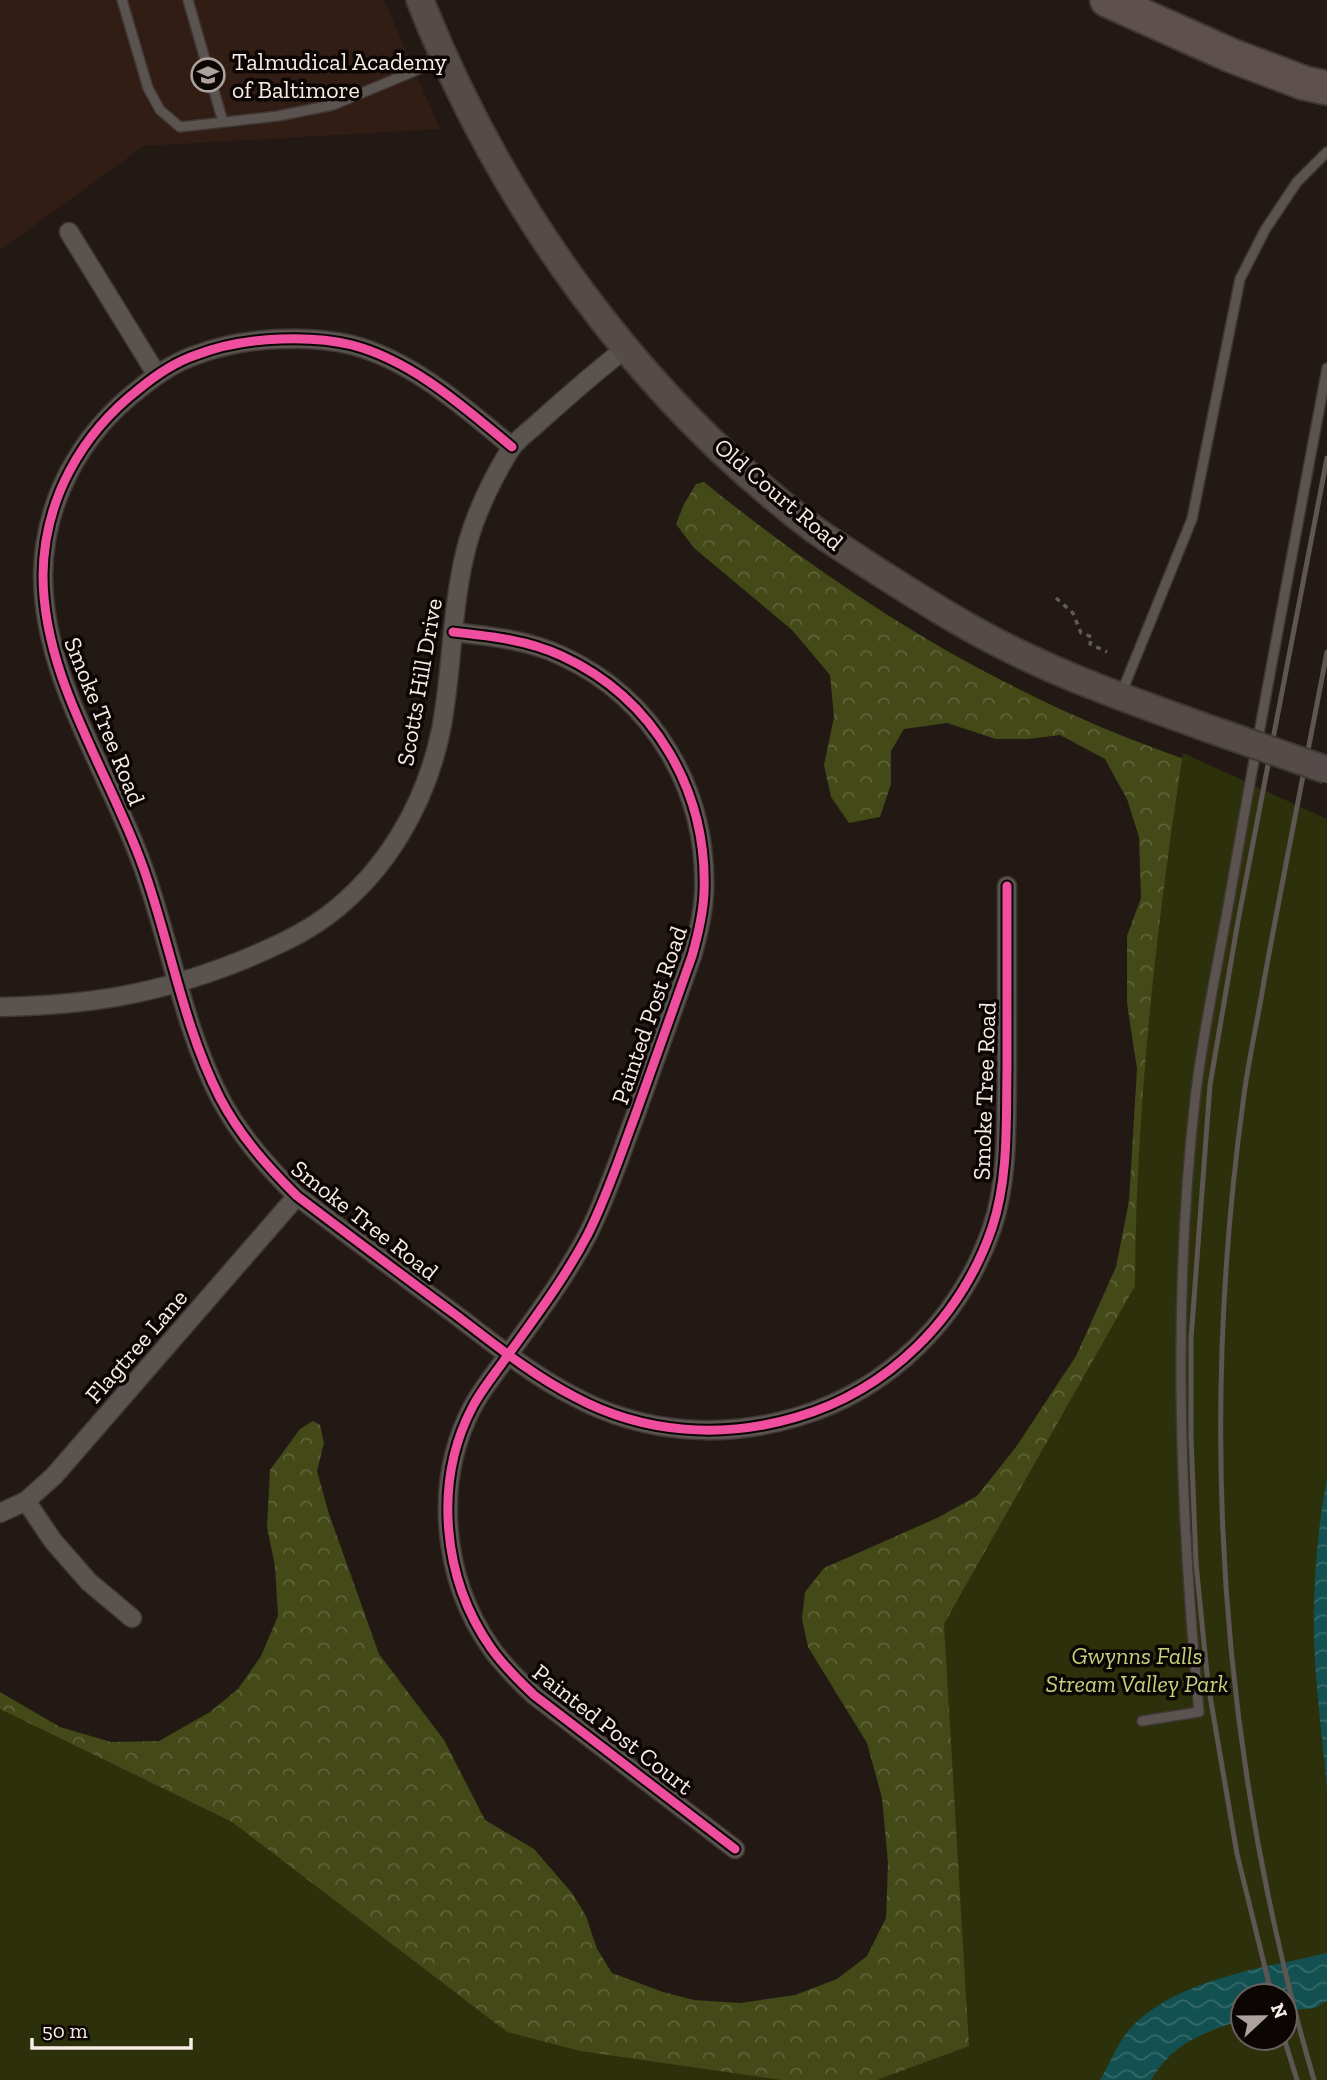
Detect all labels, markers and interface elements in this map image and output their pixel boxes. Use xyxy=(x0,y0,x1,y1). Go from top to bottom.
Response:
place label: Talmudical Academy of Baltimore xyxy=(232,47,448,104)
school or university icon: Talmudical Academy of Baltimore xyxy=(189,56,227,94)
street label: Old Court Road xyxy=(709,432,849,556)
street label: Scotts Hill Drive xyxy=(390,596,448,768)
street label: Smoke Tree Road xyxy=(58,633,152,809)
street label: Painted Post Road xyxy=(605,922,693,1108)
street label: Smoke Tree Road xyxy=(966,1001,1002,1181)
street label: Smoke Tree Road xyxy=(286,1154,444,1286)
street label: Flagtree Lane xyxy=(79,1283,193,1409)
park label: Gwynns Falls Stream Valley Park xyxy=(1046,1641,1229,1698)
street label: Painted Post Court xyxy=(527,1657,699,1801)
north arrow xyxy=(1229,1982,1299,2052)
text: N xyxy=(1266,2000,1293,2022)
scale bar xyxy=(32,2007,191,2050)
text: 50 m xyxy=(42,2018,88,2043)

